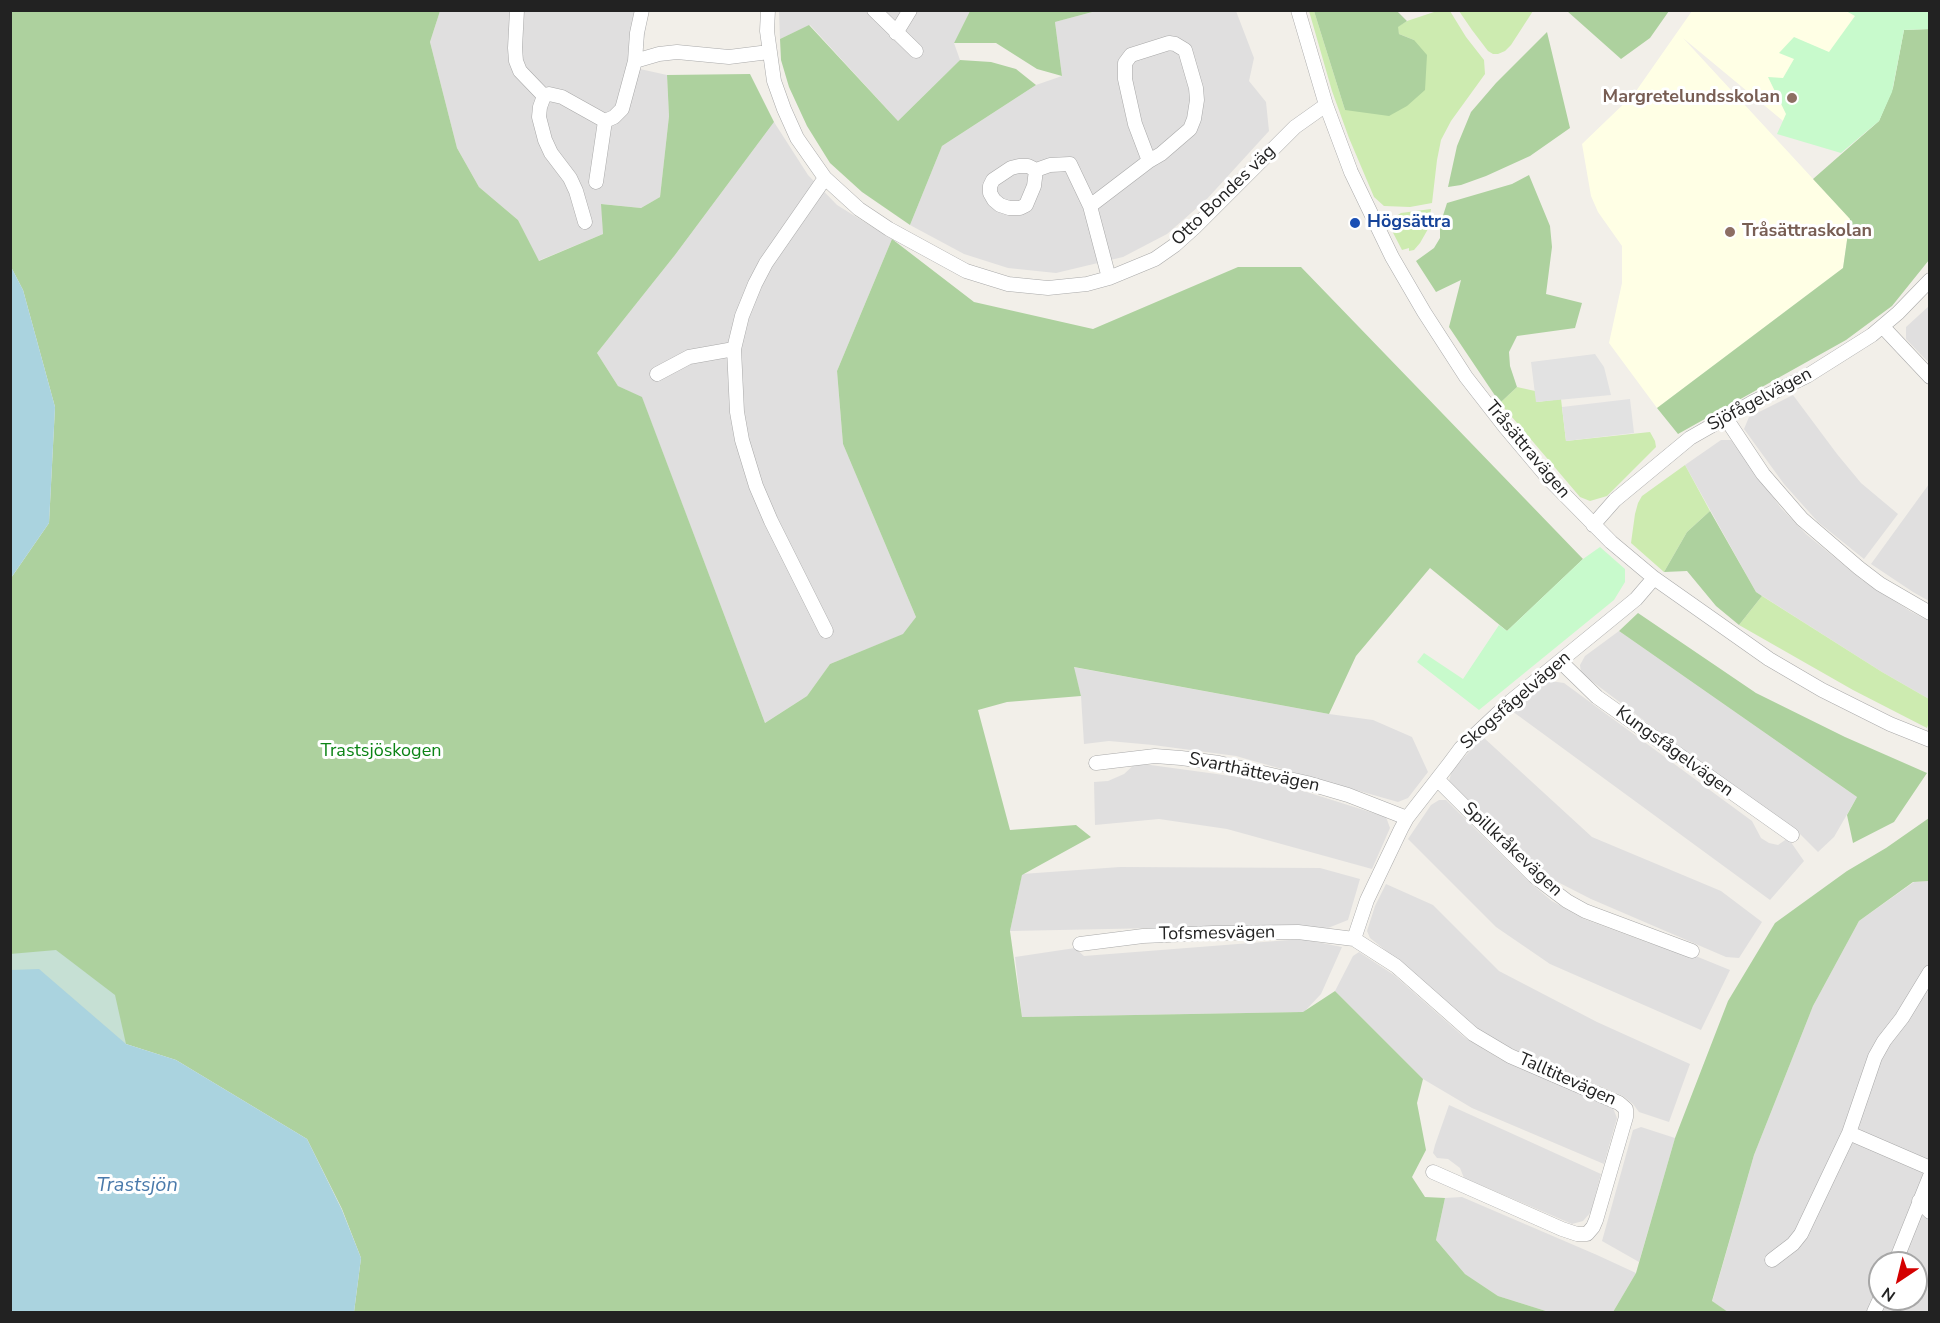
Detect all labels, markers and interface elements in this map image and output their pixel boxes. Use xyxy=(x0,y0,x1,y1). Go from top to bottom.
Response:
place label: Margretelundsskolan xyxy=(1603,87,1780,109)
marker: Margretelundsskolan xyxy=(1785,91,1799,105)
street label: Otto Bondes väg xyxy=(1168,141,1280,251)
place label: Högsättra xyxy=(1367,212,1451,234)
marker: Högsättra xyxy=(1348,216,1362,230)
place label: Tråsättraskolan xyxy=(1742,221,1872,243)
marker: Tråsättraskolan xyxy=(1723,225,1737,239)
street label: Sjöfågelvägen xyxy=(1704,363,1816,437)
street label: Tråsättravägen xyxy=(1480,397,1574,503)
street label: Skogsfågelvägen xyxy=(1457,647,1575,755)
street label: Kungsfågelvägen xyxy=(1611,702,1737,802)
park label: Trastsjöskogen xyxy=(321,741,441,763)
street label: Svarthättevägen xyxy=(1187,749,1321,797)
street label: Spillkråkevägen xyxy=(1458,798,1566,902)
street label: Tofsmesvägen xyxy=(1159,922,1275,946)
street label: Talltitevägen xyxy=(1515,1049,1619,1111)
water label: Trastsjön xyxy=(96,1174,178,1198)
north arrow xyxy=(1868,1251,1928,1311)
text: N xyxy=(1878,1282,1900,1307)

